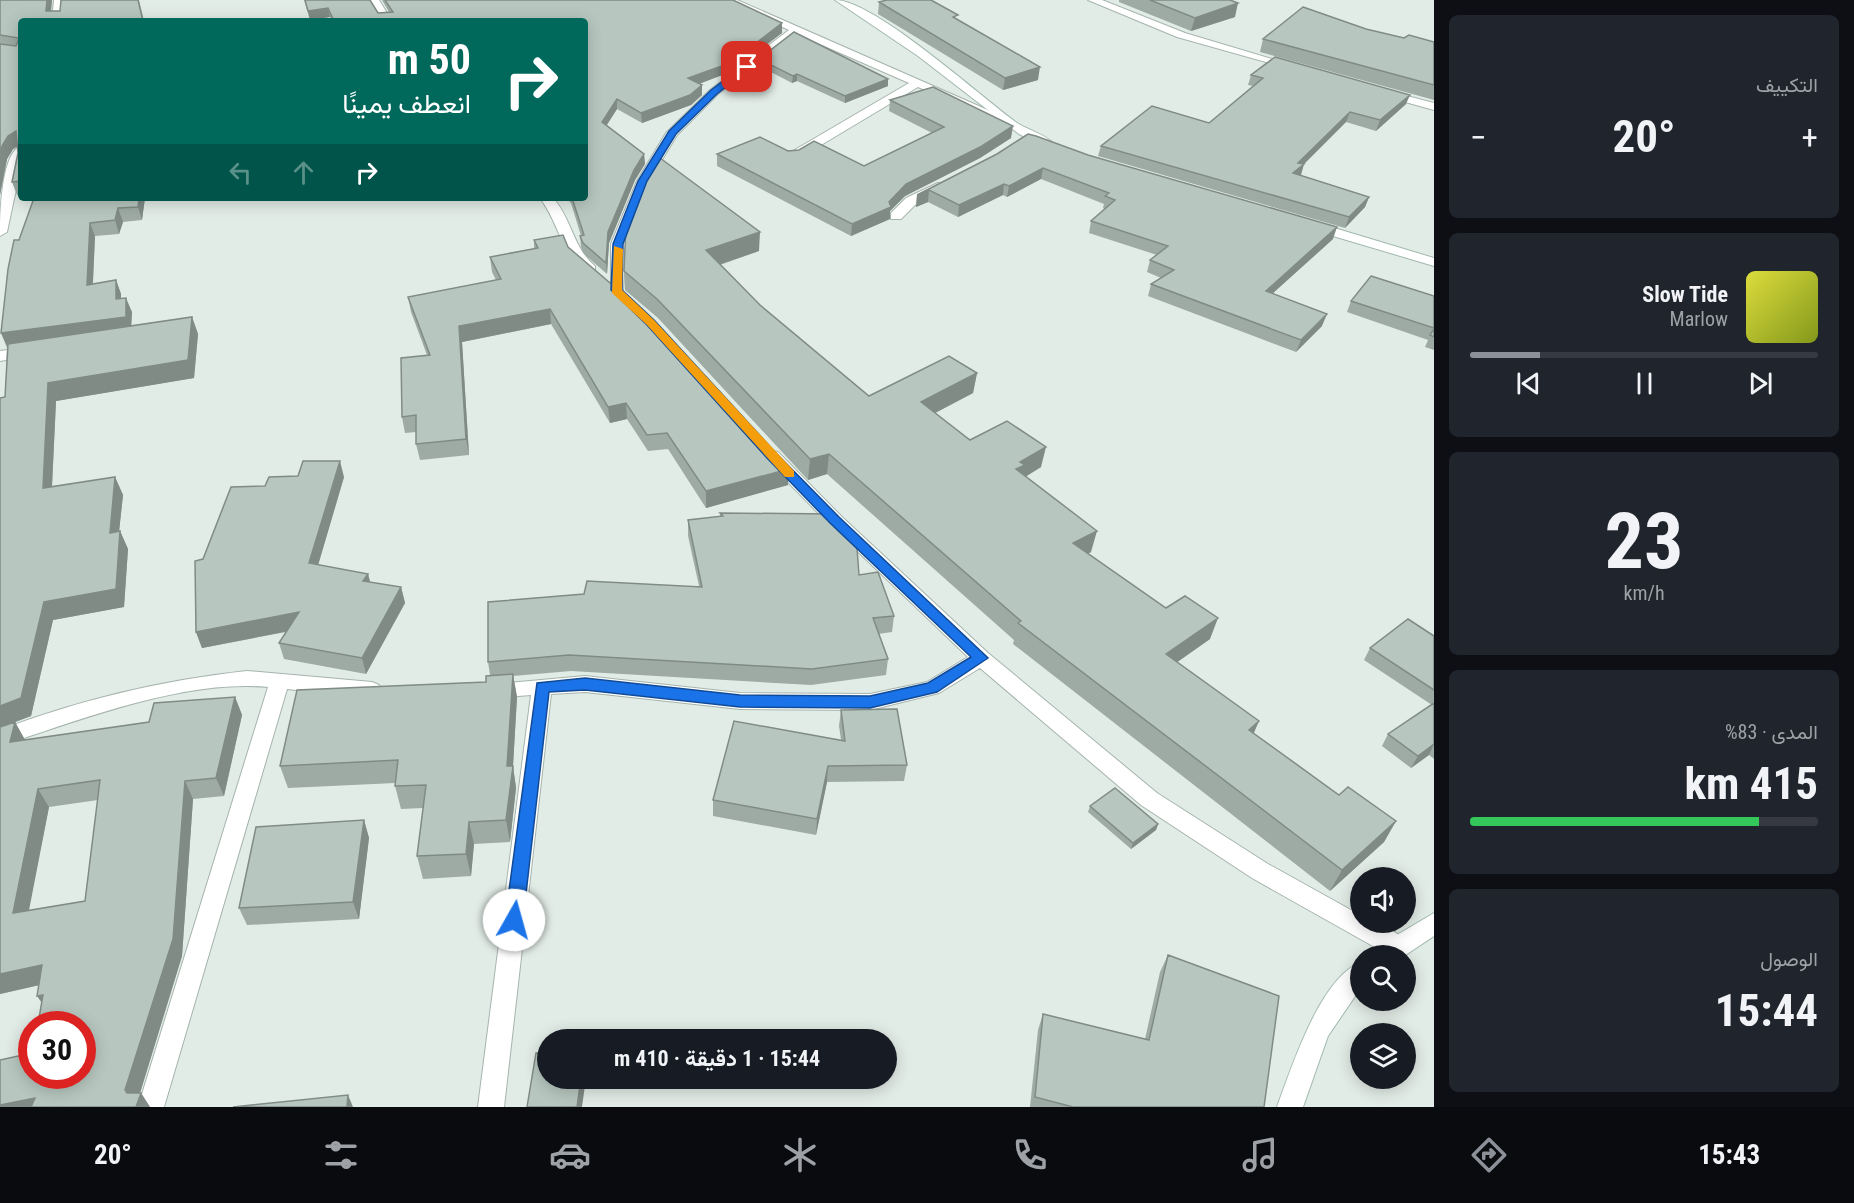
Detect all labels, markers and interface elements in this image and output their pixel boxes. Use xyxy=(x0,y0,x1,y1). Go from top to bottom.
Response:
text: 50 m xyxy=(388,35,471,84)
pin xyxy=(721,41,772,92)
icon: right xyxy=(492,42,570,120)
icon: arrive xyxy=(730,50,763,83)
text: التكييف xyxy=(1756,73,1818,97)
text: انعطف يمينًا xyxy=(342,88,471,120)
text: 20° xyxy=(1613,110,1676,163)
text: − xyxy=(1470,118,1487,157)
text: + xyxy=(1802,118,1818,157)
icon: left xyxy=(224,156,257,189)
icon: ahead xyxy=(287,156,320,189)
icon: right xyxy=(350,156,383,189)
text: Slow Tide xyxy=(1642,282,1728,307)
text: Marlow xyxy=(1670,307,1728,331)
icon: previous xyxy=(1512,367,1545,400)
icon: pause xyxy=(1628,367,1661,400)
icon: next xyxy=(1744,367,1777,400)
text: 23 xyxy=(1605,496,1683,587)
text: km/h xyxy=(1623,581,1665,605)
text: المدى · 83% xyxy=(1725,720,1818,744)
text: 415 km xyxy=(1685,757,1818,810)
map controls xyxy=(1350,867,1416,1089)
button: sound xyxy=(1350,867,1416,933)
position arrow xyxy=(482,888,546,952)
button: search xyxy=(1350,945,1416,1011)
text: الوصول xyxy=(1760,947,1818,971)
text: 15:44 xyxy=(1715,984,1818,1037)
speed limit sign: 30 xyxy=(18,1011,96,1089)
button: layers xyxy=(1350,1023,1416,1089)
text: 15:44 · 1 دقيقة · 410 m xyxy=(614,1046,820,1071)
icon: filters xyxy=(320,1134,362,1176)
icon: car xyxy=(549,1134,591,1176)
icon: climate xyxy=(779,1134,821,1176)
icon: phone xyxy=(1009,1134,1051,1176)
icon: music xyxy=(1239,1134,1281,1176)
icon: directions xyxy=(1468,1134,1510,1176)
text: 20° xyxy=(94,1139,132,1171)
text: 15:43 xyxy=(1698,1139,1760,1171)

